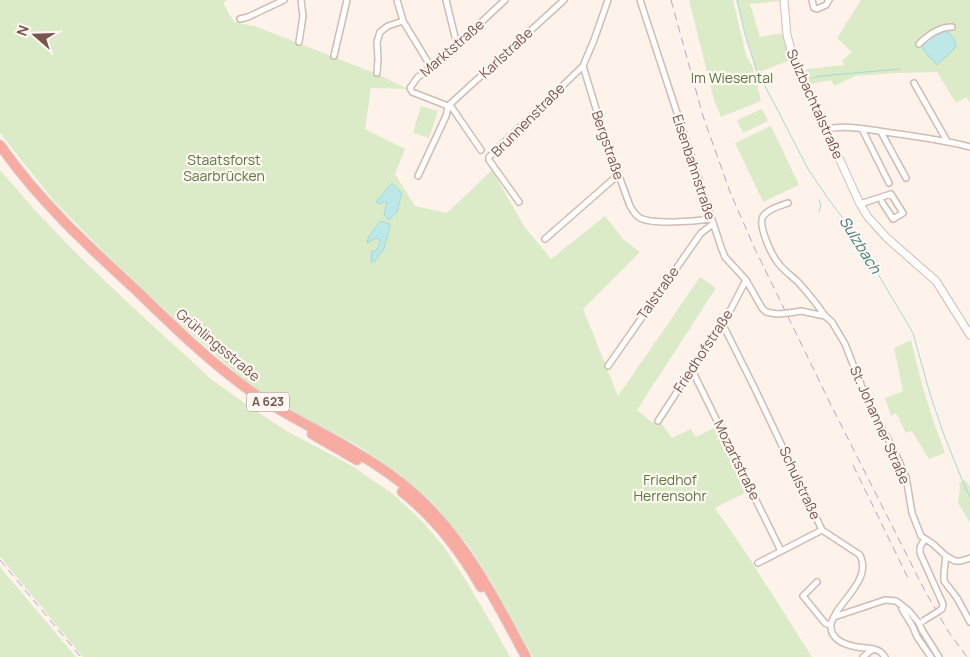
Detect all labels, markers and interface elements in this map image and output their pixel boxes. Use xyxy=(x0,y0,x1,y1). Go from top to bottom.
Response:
north arrow xyxy=(10,10,60,60)
street label: Marktstraße xyxy=(416,14,488,81)
text: N xyxy=(12,22,33,38)
street label: Karlstraße xyxy=(475,23,536,82)
street label: Sulzbachtalstraße xyxy=(783,46,848,162)
park label: Im Wiesental xyxy=(691,68,773,87)
street label: Brunnenstraße xyxy=(487,79,569,161)
street label: Bergstraße xyxy=(588,108,629,182)
street label: Eisenbahnstraße xyxy=(668,112,720,222)
park label: Staatsforst Saarbrücken xyxy=(183,150,265,185)
water label: Sulzbach xyxy=(835,212,887,278)
street label: Talstraße xyxy=(632,262,683,323)
street label: Grühlingsstraße xyxy=(172,304,264,385)
street label: Friedhofstraße xyxy=(669,306,737,396)
street label: St. Johanner Straße xyxy=(846,363,915,487)
road number: A 623 xyxy=(247,392,289,412)
street label: Mozartstraße xyxy=(710,416,765,503)
street label: Schulstraße xyxy=(775,443,826,522)
park label: Friedhof Herrensohr xyxy=(633,470,707,505)

